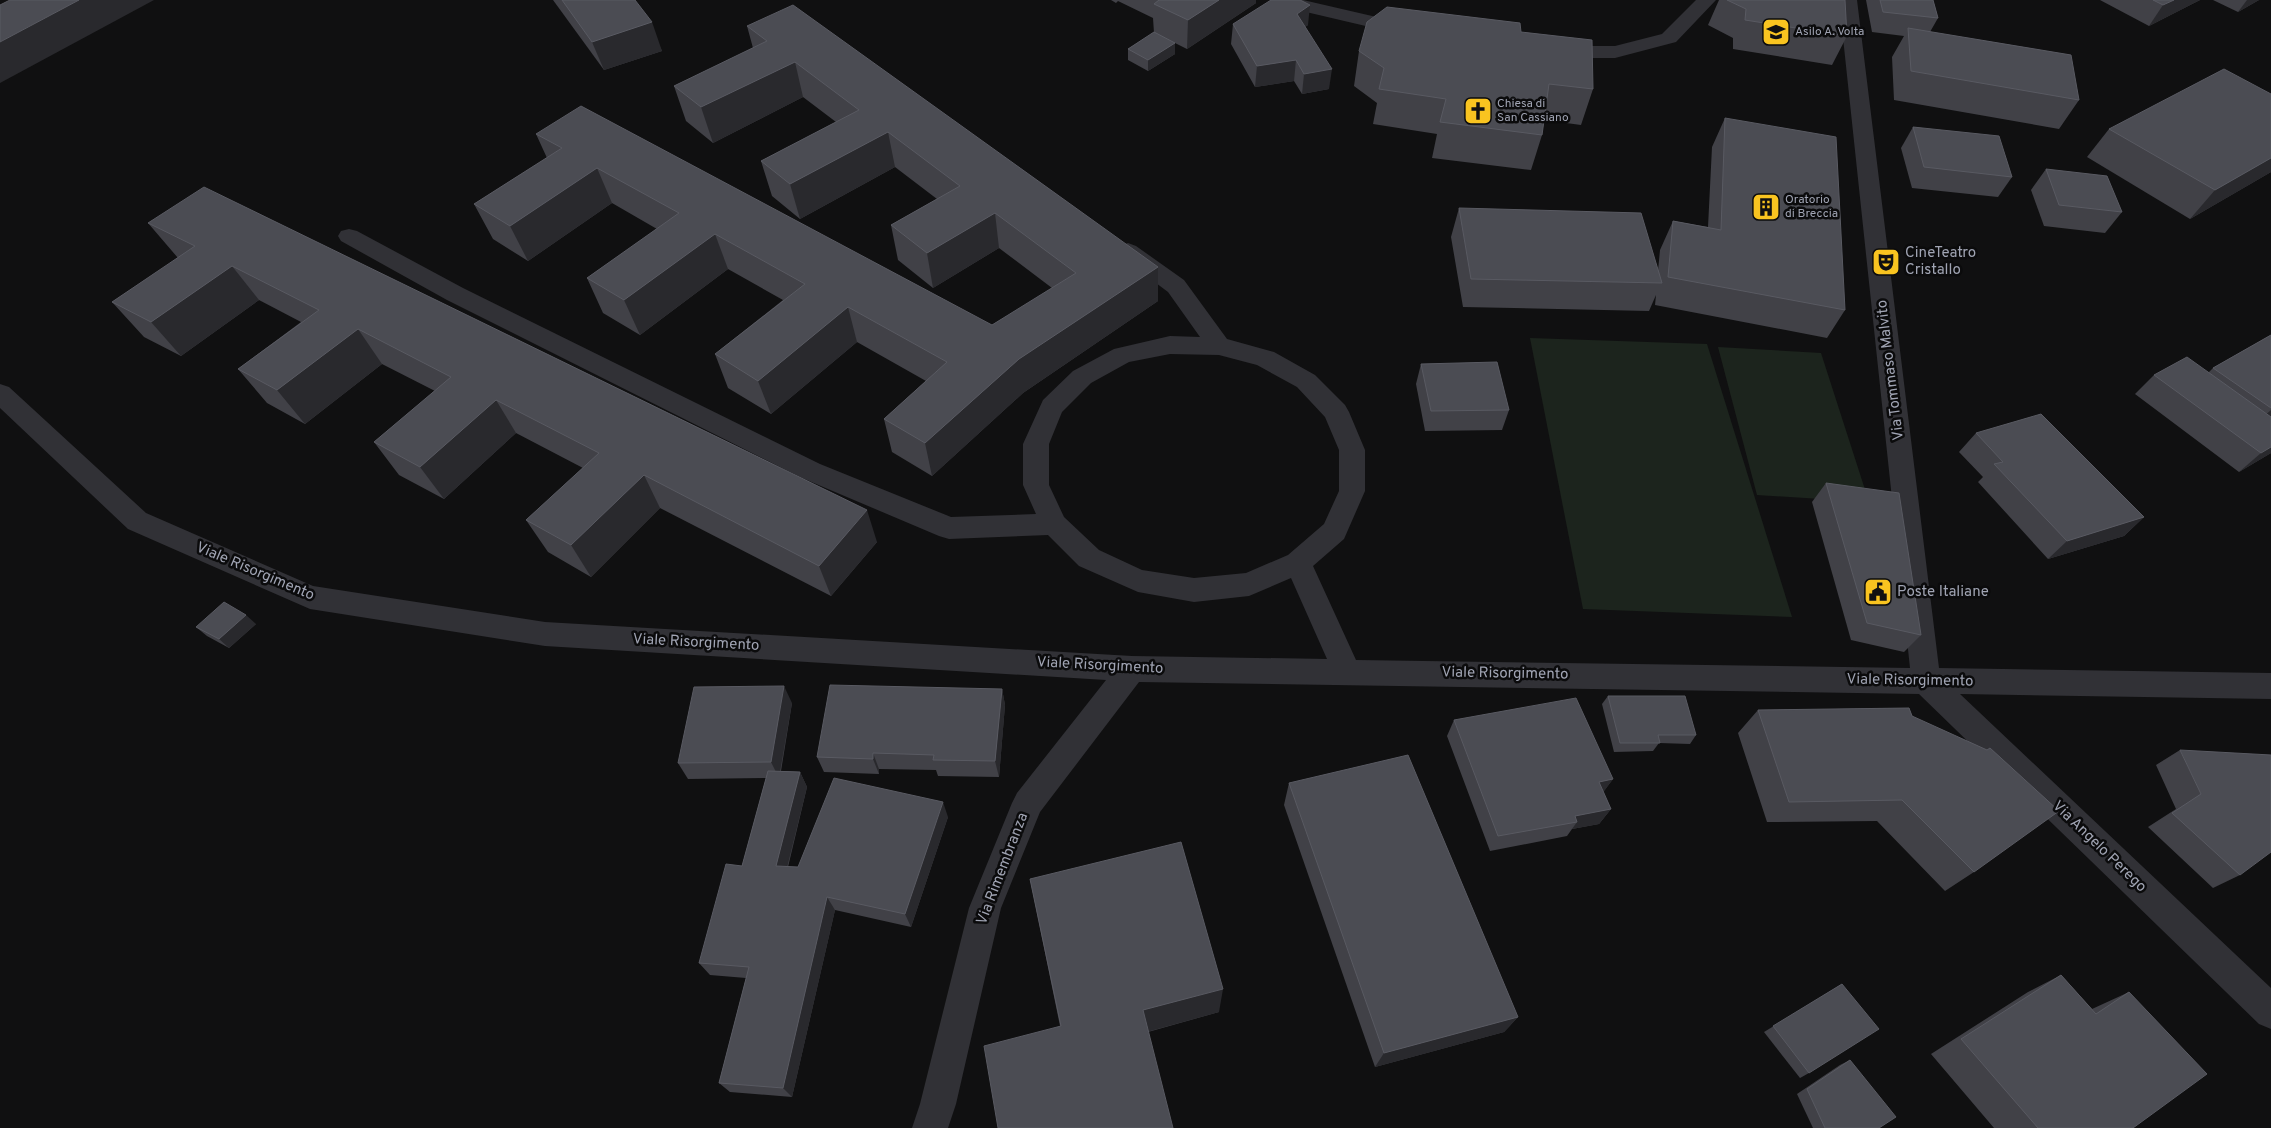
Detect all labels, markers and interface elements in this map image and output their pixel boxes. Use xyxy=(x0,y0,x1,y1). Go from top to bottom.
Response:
school or university icon: Asilo A. Volta xyxy=(1761,17,1791,47)
place label: Asilo A. Volta xyxy=(1795,24,1864,40)
church icon: Chiesa di San Cassiano xyxy=(1463,96,1493,126)
place label: Chiesa di San Cassiano xyxy=(1497,96,1569,126)
building icon: Oratorio di Breccia xyxy=(1751,192,1781,222)
place label: Oratorio di Breccia xyxy=(1785,192,1838,222)
place label: CineTeatro Cristallo xyxy=(1905,244,1976,280)
theatre icon: CineTeatro Cristallo xyxy=(1871,247,1901,277)
street label: Via Tommaso Malvito xyxy=(1873,299,1909,441)
street label: Viale Risorgimento xyxy=(193,538,317,606)
public building icon: Poste Italiane xyxy=(1863,577,1893,607)
place label: Poste Italiane xyxy=(1897,583,1989,602)
street label: Viale Risorgimento xyxy=(632,630,760,656)
street label: Viale Risorgimento xyxy=(1036,653,1164,679)
street label: Viale Risorgimento xyxy=(1441,663,1569,685)
street label: Viale Risorgimento xyxy=(1846,670,1974,692)
street label: Via Angelo Perego xyxy=(2048,797,2150,897)
street label: Via Rimembranza xyxy=(973,810,1033,928)

